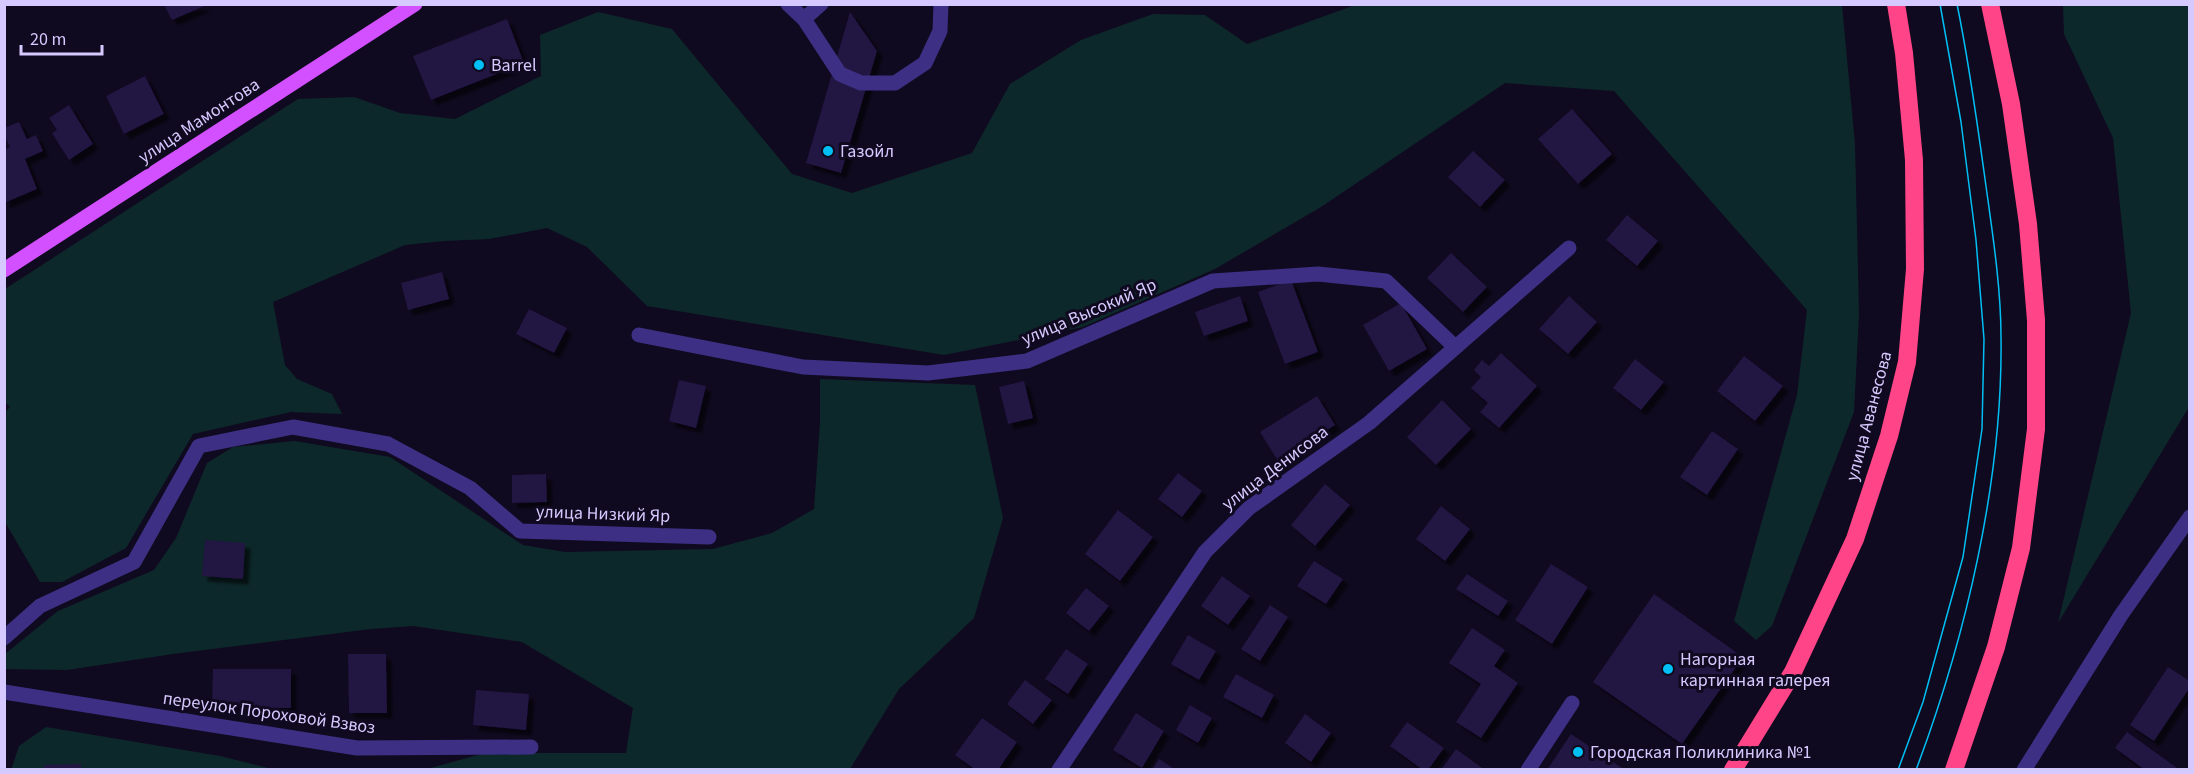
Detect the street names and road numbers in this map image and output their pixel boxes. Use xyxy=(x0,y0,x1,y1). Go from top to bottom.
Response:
street label: улица Мамонтова xyxy=(133,72,265,170)
street label: улица Высокий Яр xyxy=(1018,272,1160,352)
street label: улица Аванесова xyxy=(1840,348,1898,484)
street label: улица Денисова xyxy=(1217,420,1333,516)
street label: улица Низкий Яр xyxy=(535,499,671,529)
street label: переулок Пороховой Взвоз xyxy=(161,686,377,740)

